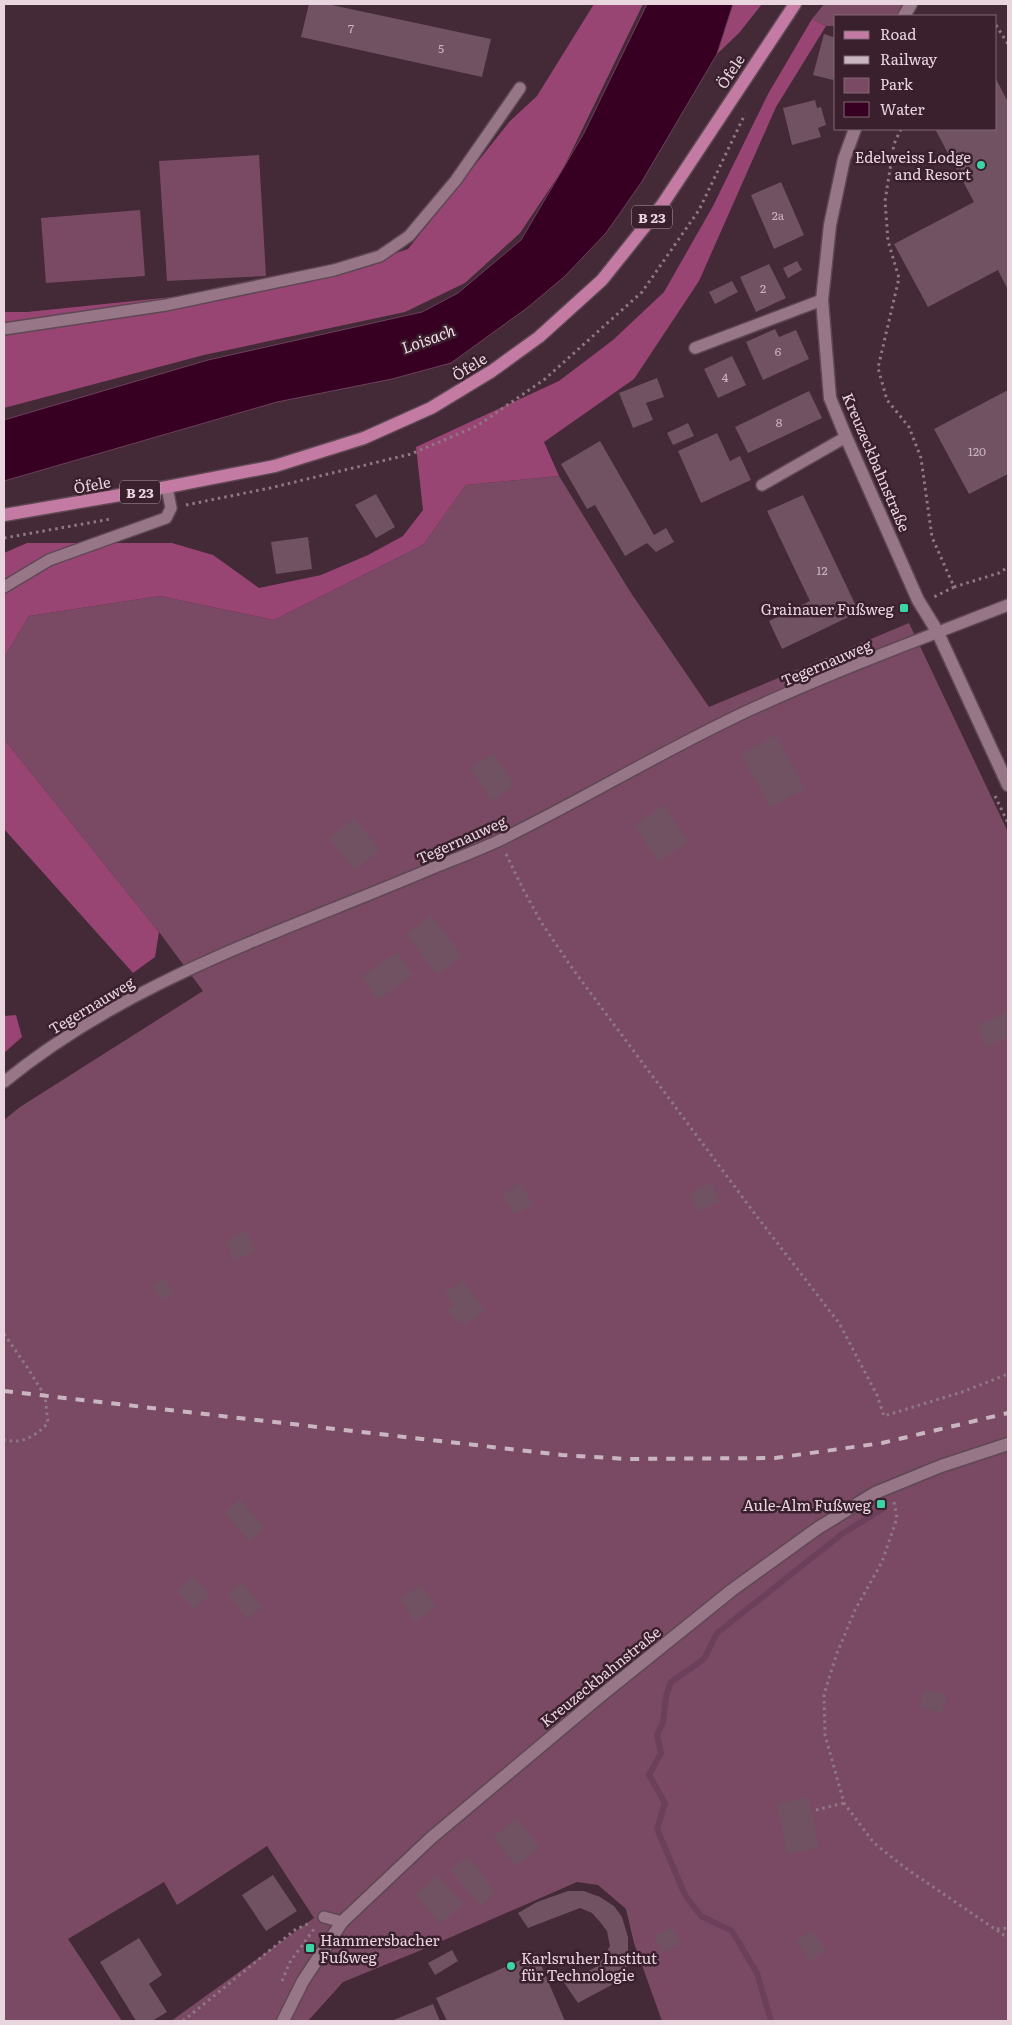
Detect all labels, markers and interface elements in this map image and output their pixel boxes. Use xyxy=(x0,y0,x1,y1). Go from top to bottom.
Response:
legend xyxy=(834,15,997,130)
house number: 7 xyxy=(348,19,354,37)
text: Road xyxy=(880,22,916,45)
house number: 5 xyxy=(438,39,444,57)
text: Railway xyxy=(880,47,938,70)
street label: Öfele xyxy=(710,49,750,93)
text: Park xyxy=(880,72,914,95)
text: Water xyxy=(880,97,925,120)
place label: Edelweiss Lodge and Resort xyxy=(855,145,971,185)
marker: Edelweiss Lodge and Resort xyxy=(975,159,987,171)
road number: B 23 xyxy=(632,206,672,228)
house number: 2a xyxy=(772,206,785,224)
house number: 2 xyxy=(760,279,766,297)
water label: Loisach xyxy=(398,317,459,359)
house number: 6 xyxy=(775,342,782,360)
street label: Öfele xyxy=(447,346,491,386)
house number: 4 xyxy=(722,368,729,386)
street label: Kreuzeckbahnstraße xyxy=(837,389,917,535)
house number: 8 xyxy=(776,413,783,431)
house number: 120 xyxy=(968,442,986,460)
street label: Öfele xyxy=(72,469,113,499)
road number: B 23 xyxy=(120,481,160,504)
house number: 12 xyxy=(817,561,827,579)
place label: Grainauer Fußweg xyxy=(761,597,895,620)
marker: Grainauer Fußweg xyxy=(898,602,910,614)
street label: Tegernauweg xyxy=(777,632,875,691)
street label: Tegernauweg xyxy=(412,809,510,869)
street label: Tegernauweg xyxy=(44,970,139,1040)
place label: Aule-Alm Fußweg xyxy=(743,1493,872,1516)
marker: Aule-Alm Fußweg xyxy=(875,1498,887,1510)
street label: Kreuzeckbahnstraße xyxy=(535,1620,665,1732)
place label: Hammersbacher Fußweg xyxy=(320,1928,440,1968)
marker: Hammersbacher Fußweg xyxy=(304,1942,316,1954)
place label: Karlsruher Institut für Technologie xyxy=(521,1946,657,1986)
marker: Karlsruher Institut für Technologie xyxy=(505,1960,517,1972)

